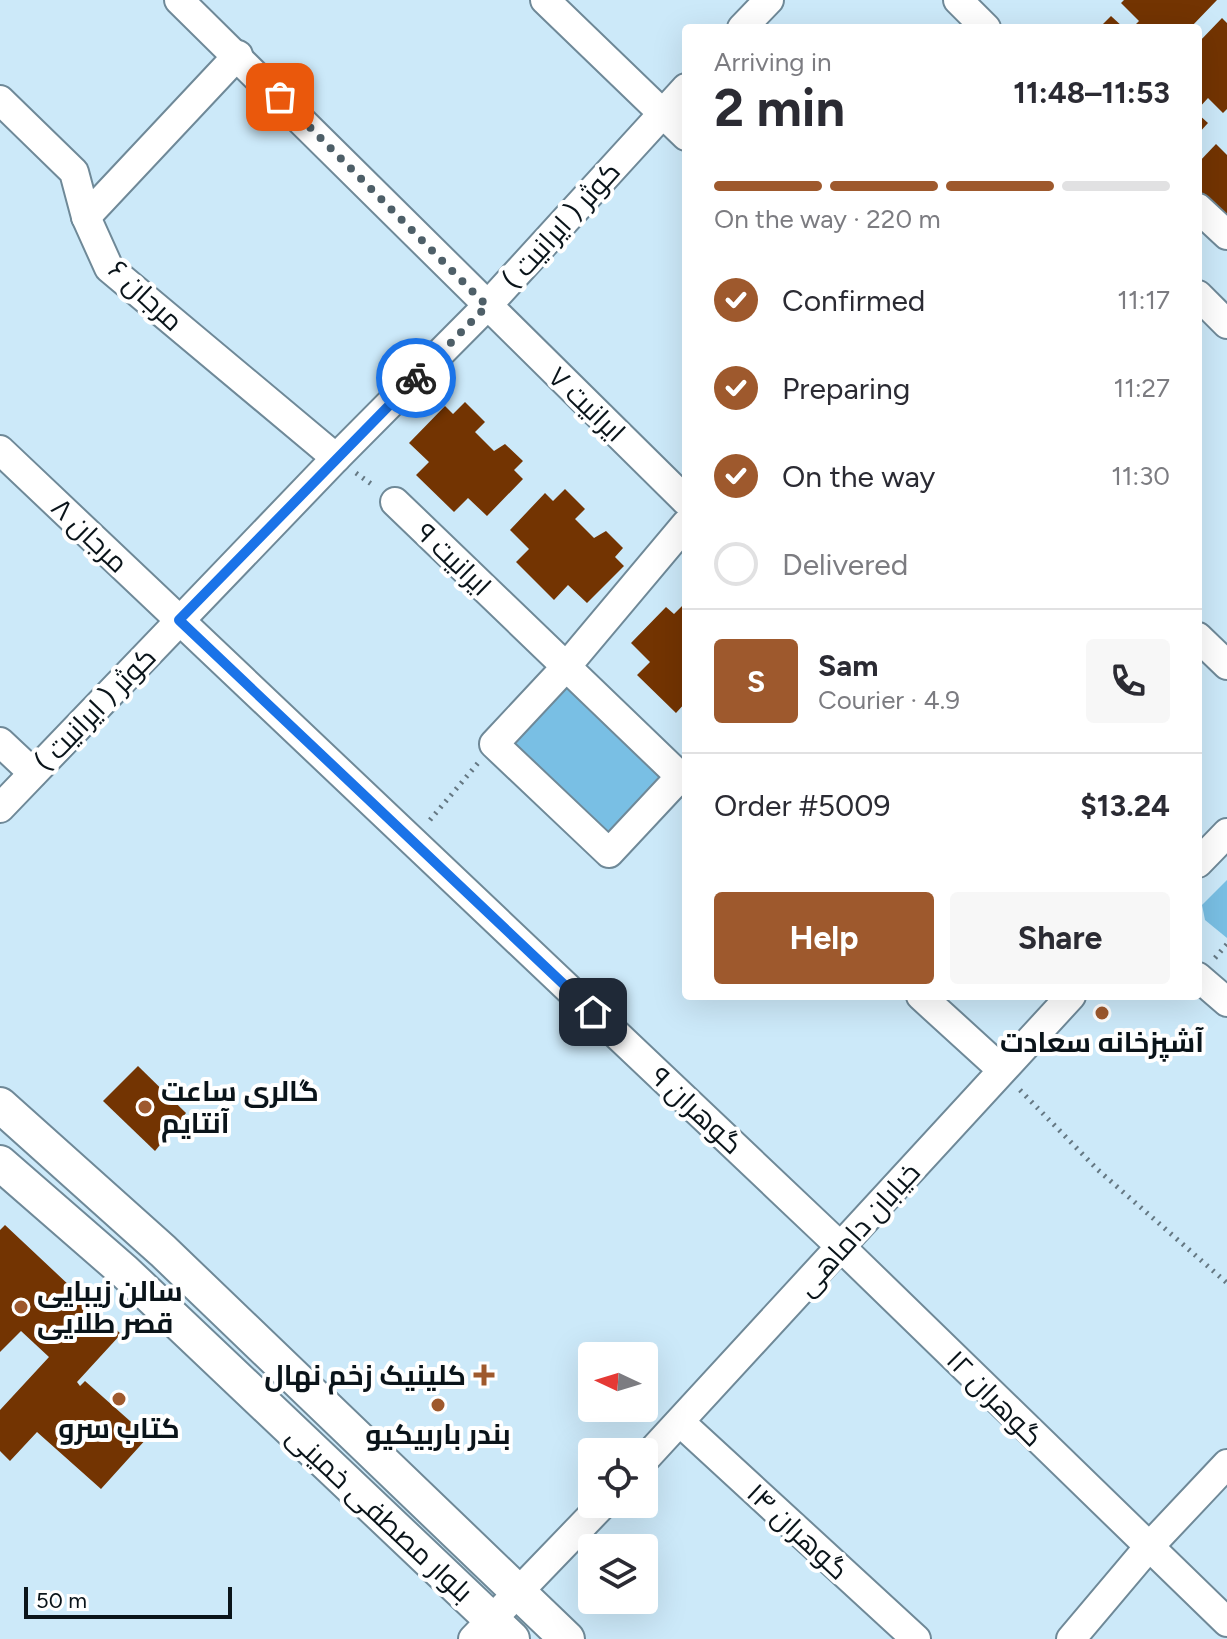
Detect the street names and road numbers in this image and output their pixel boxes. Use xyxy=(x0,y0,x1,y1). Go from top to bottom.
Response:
street label: کوثر ( ایرانیت ) xyxy=(495,154,627,296)
street label: مرجان ۶ xyxy=(102,252,190,338)
street label: ایرانیت ۷ xyxy=(541,359,633,449)
street label: مرجان ۸ xyxy=(45,490,135,580)
street label: ایرانیت ۹ xyxy=(409,515,499,603)
street label: کوثر ( ایرانیت ) xyxy=(27,640,163,778)
street label: گوهران ۹ xyxy=(644,1059,750,1161)
street label: خیابان داماهی xyxy=(789,1155,927,1303)
street label: گوهران ۱۲ xyxy=(940,1343,1050,1453)
street label: بلوار مصطفی خمینی xyxy=(280,1419,480,1609)
street label: گوهران ۱۴ xyxy=(740,1476,856,1586)

